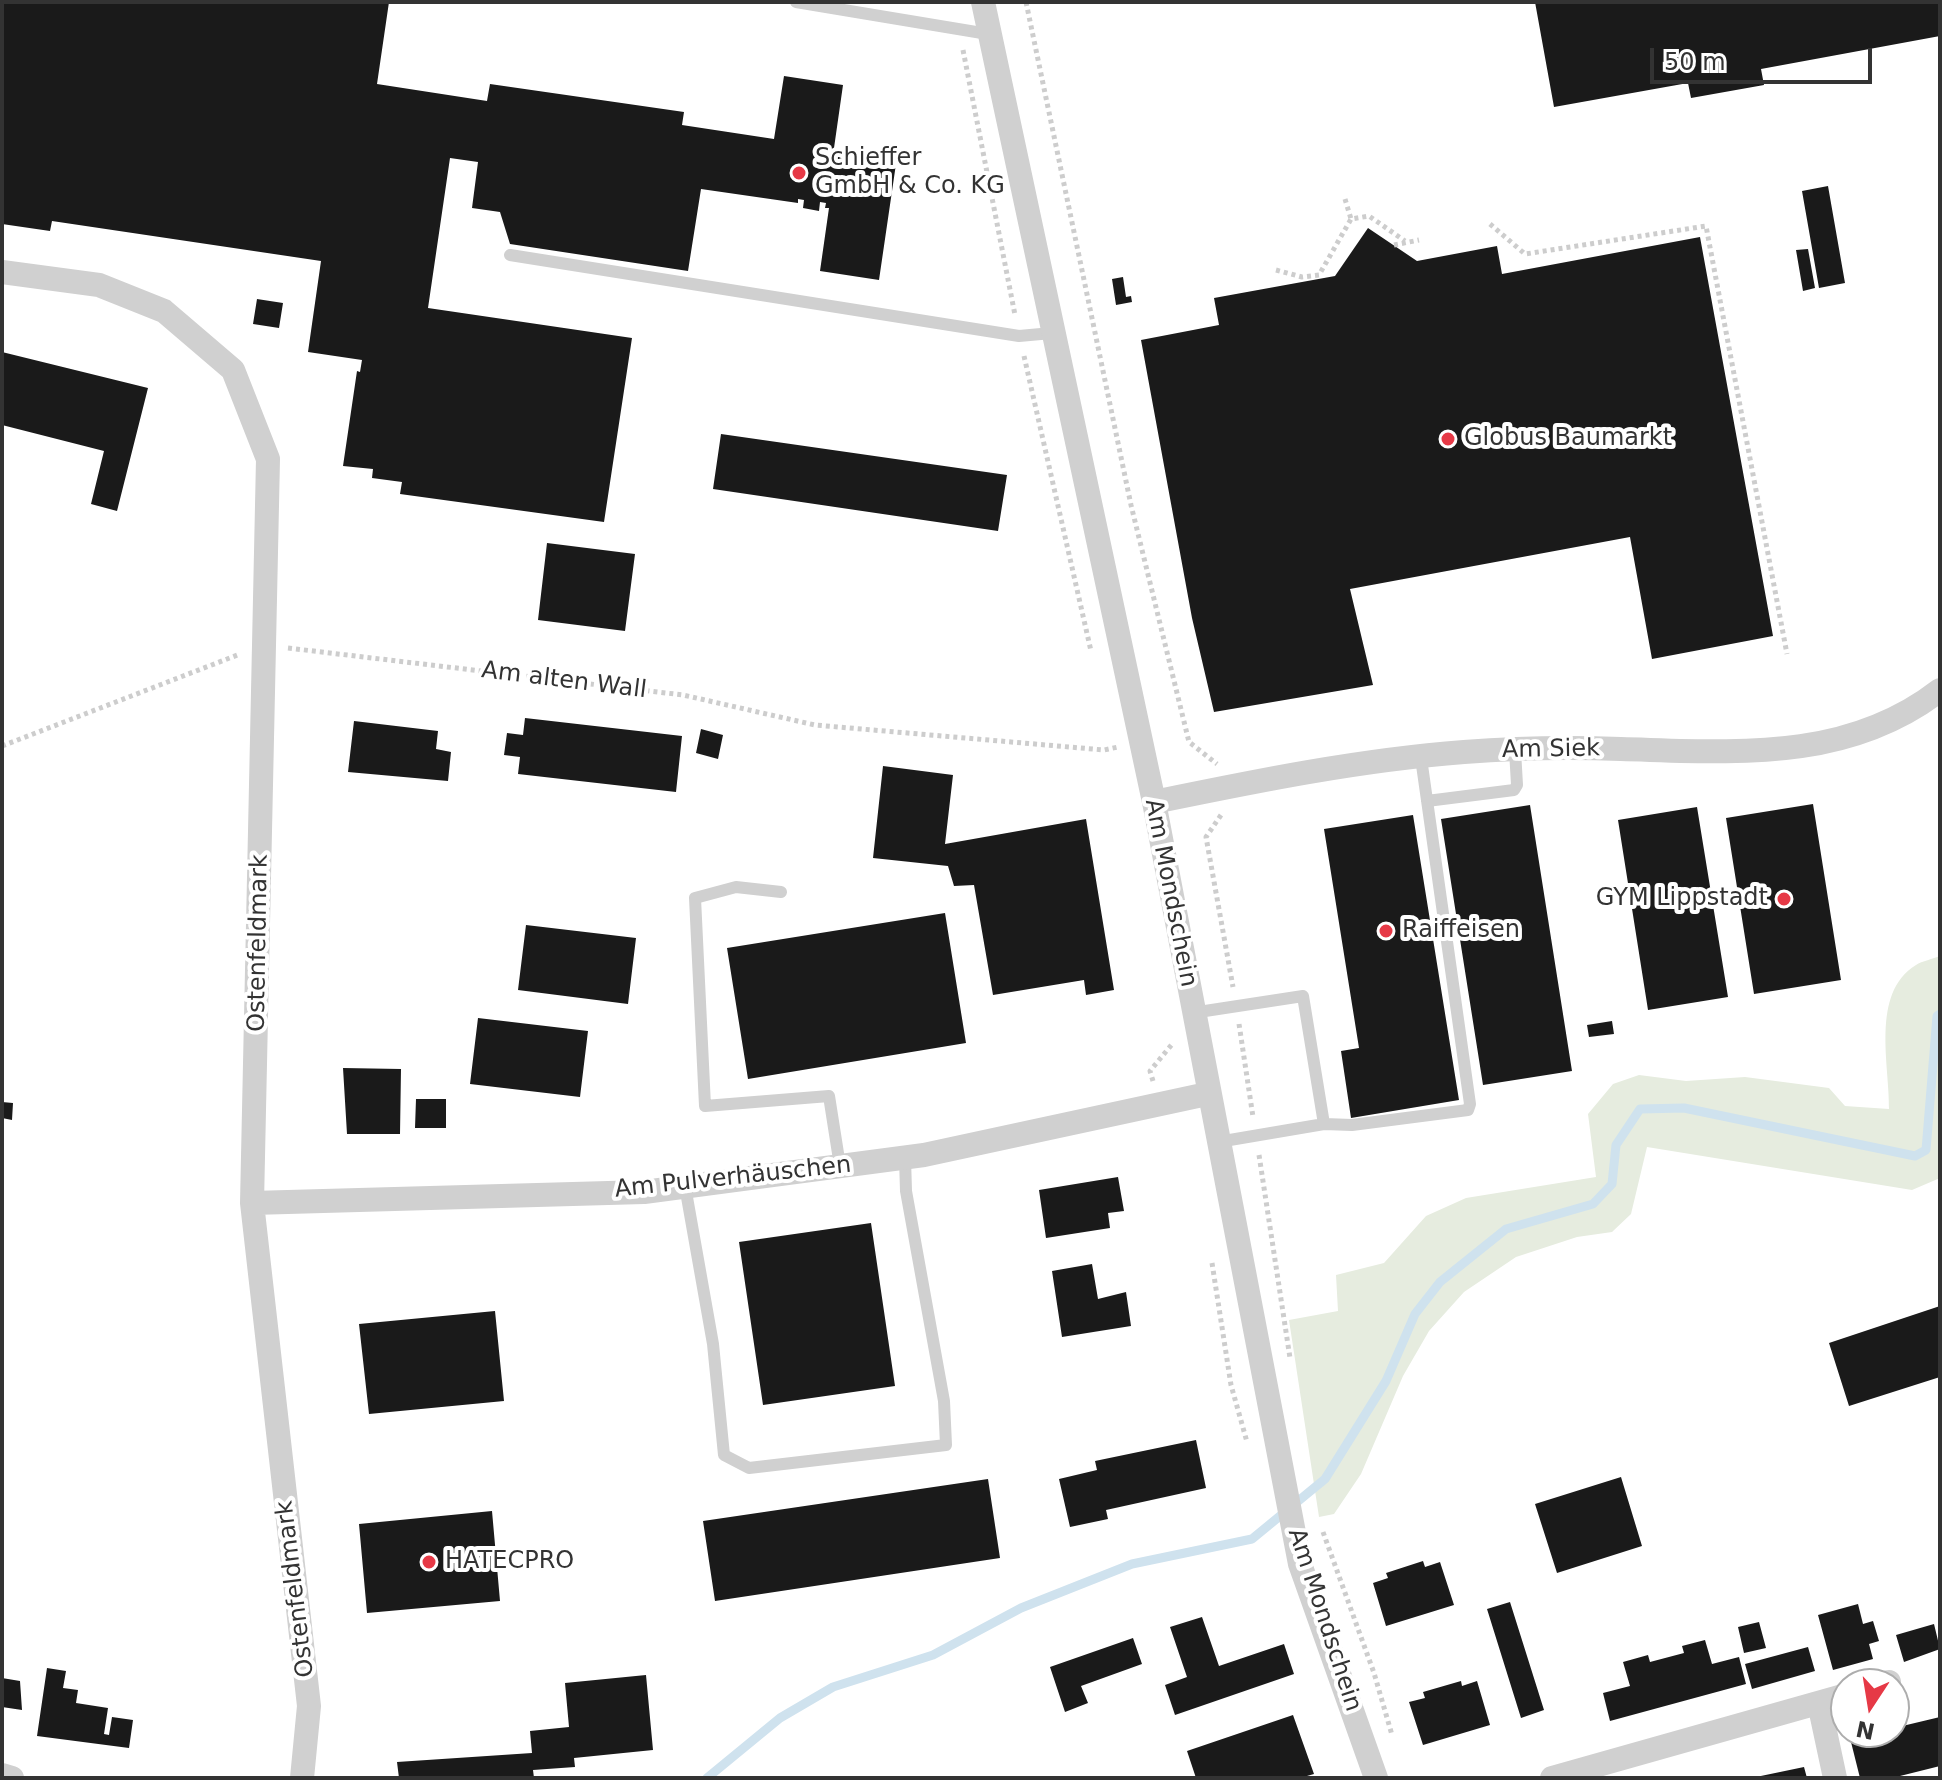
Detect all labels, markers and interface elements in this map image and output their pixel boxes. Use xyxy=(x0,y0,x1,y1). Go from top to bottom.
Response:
scale bar xyxy=(1654,32,1876,82)
text: 50 m xyxy=(1664,48,1726,76)
place label: Schieffer GmbH & Co. KG xyxy=(815,145,1005,201)
marker: Schieffer GmbH & Co. KG xyxy=(790,164,808,182)
place label: Globus Baumarkt xyxy=(1464,425,1672,453)
marker: Globus Baumarkt xyxy=(1439,430,1457,448)
street label: Am alten Wall xyxy=(480,657,648,705)
street label: Am Siek xyxy=(1502,735,1600,765)
street label: Am Mondschein xyxy=(1138,797,1202,989)
street label: Ostenfeldmark xyxy=(243,854,275,1032)
place label: GYM Lippstadt xyxy=(1596,885,1768,913)
marker: GYM Lippstadt xyxy=(1775,890,1793,908)
place label: Raiffeisen xyxy=(1402,917,1520,945)
marker: Raiffeisen xyxy=(1377,922,1395,940)
street label: Am Pulverhäuschen xyxy=(613,1151,853,1205)
street label: Ostenfeldmark xyxy=(271,1499,321,1679)
street label: Am Mondschein xyxy=(1281,1525,1367,1715)
place label: HATECPRO xyxy=(445,1548,574,1576)
marker: HATECPRO xyxy=(420,1553,438,1571)
north arrow xyxy=(1830,1668,1910,1748)
text: N xyxy=(1854,1716,1877,1744)

